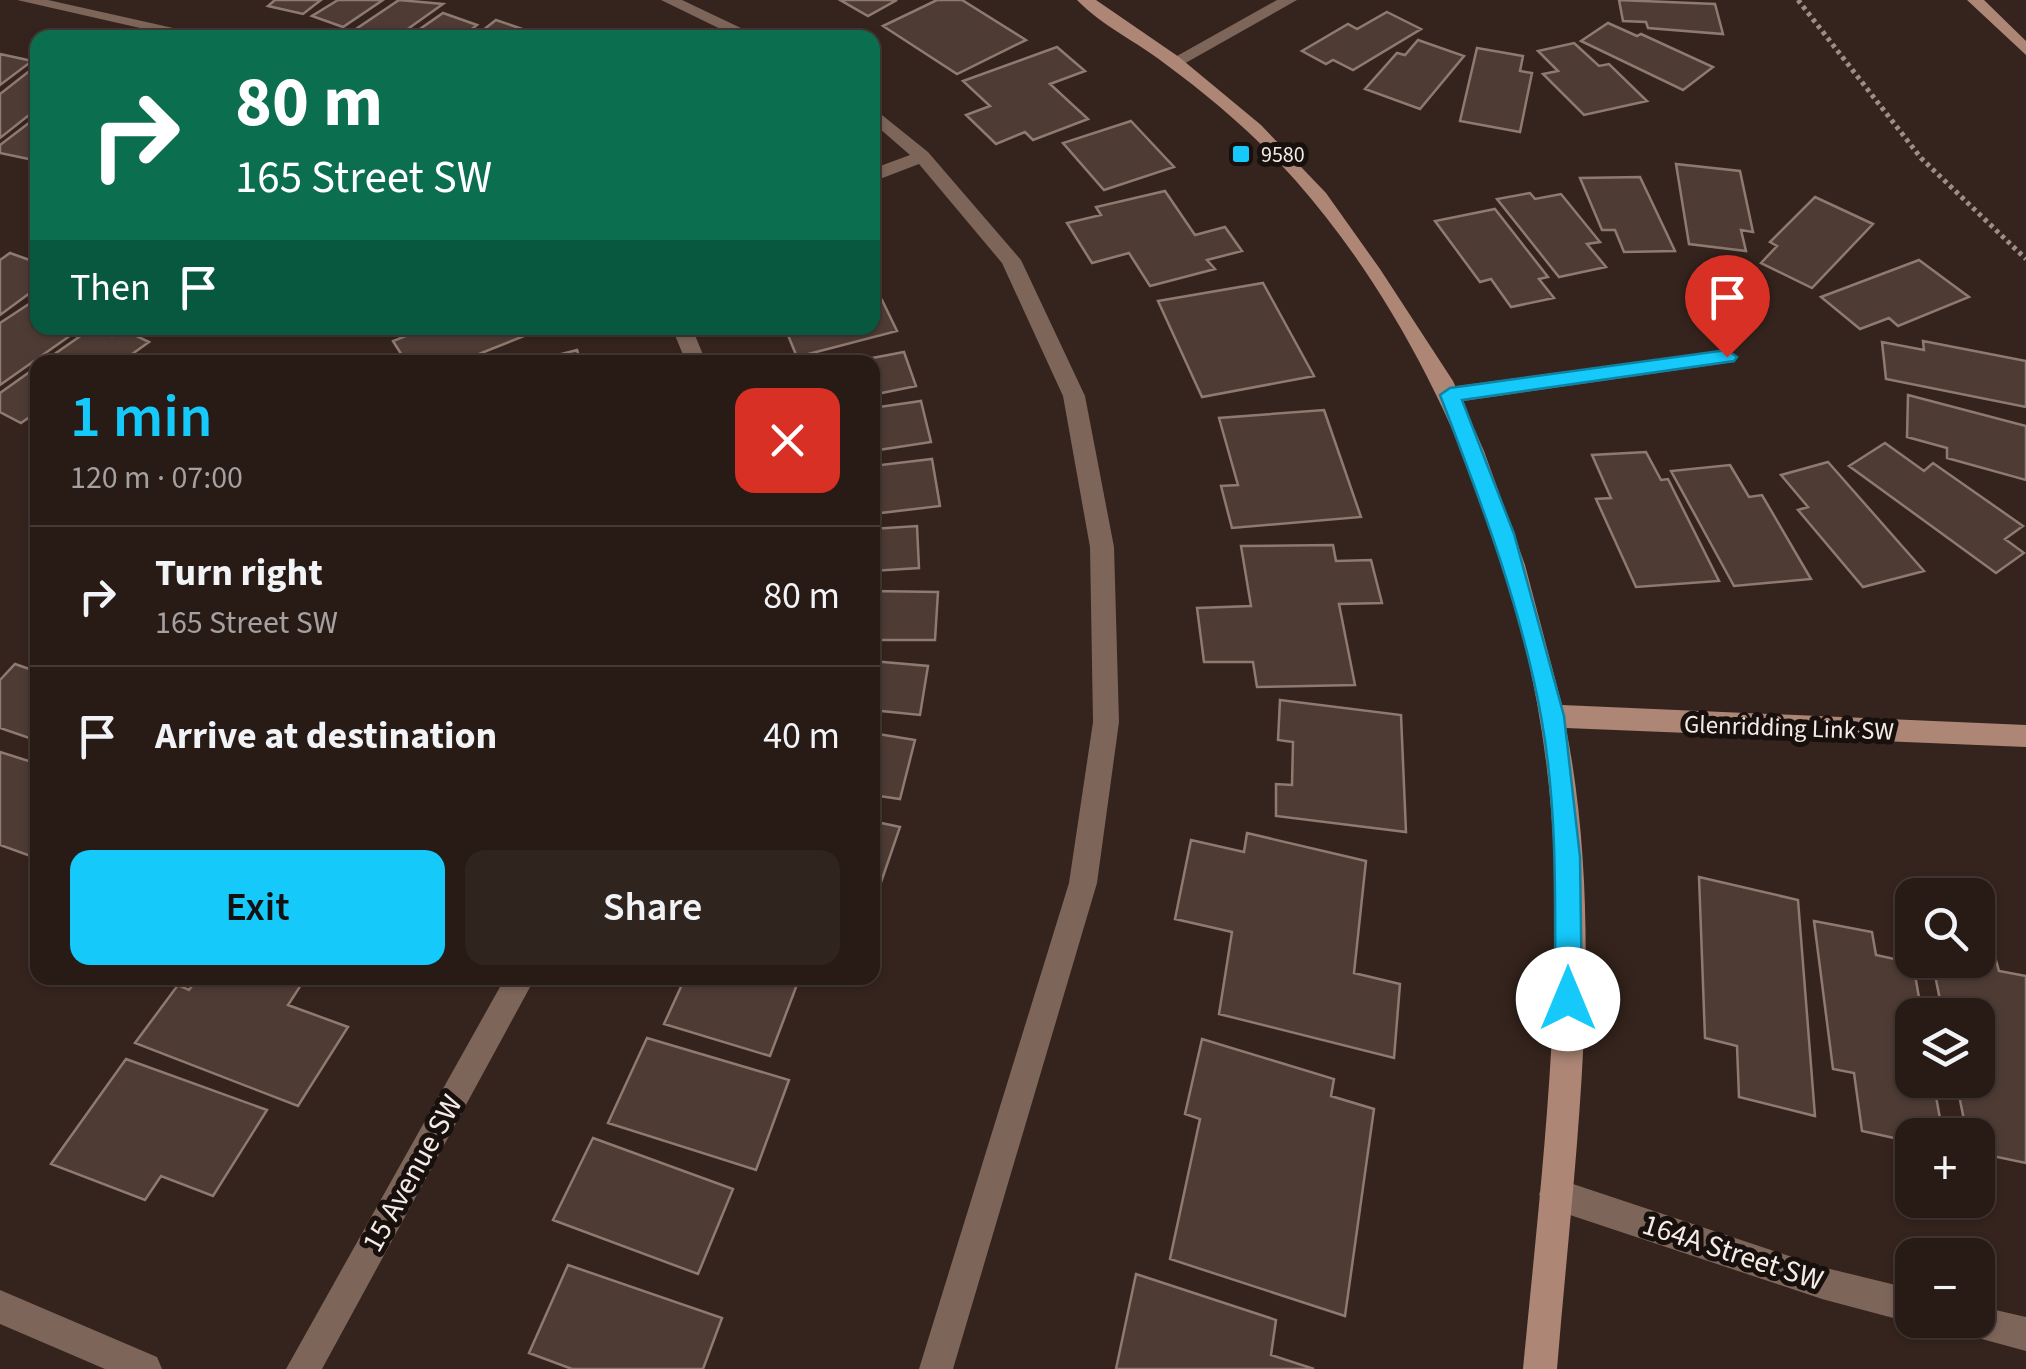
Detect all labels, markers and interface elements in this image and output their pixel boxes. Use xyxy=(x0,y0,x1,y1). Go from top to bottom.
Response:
text: 80 m xyxy=(235,53,383,153)
icon: right xyxy=(70,70,200,200)
place label: 9580 xyxy=(1261,139,1305,171)
marker: 9580 xyxy=(1230,143,1252,165)
text: 165 Street SW xyxy=(235,146,492,210)
pin xyxy=(1685,255,1770,358)
icon: arrive xyxy=(171,260,226,315)
text: Then xyxy=(70,261,151,315)
icon: arrive xyxy=(1700,270,1755,325)
text: 1 min xyxy=(70,375,213,460)
button: close xyxy=(735,388,840,493)
text: 120 m · 07:00 xyxy=(70,455,243,501)
text: Turn right xyxy=(155,546,323,600)
icon: right xyxy=(70,569,125,624)
text: 80 m xyxy=(763,569,840,623)
text: 165 Street SW xyxy=(155,600,338,646)
street label: Glenridding Link SW xyxy=(1683,706,1895,750)
icon: arrive xyxy=(70,709,125,764)
text: Arrive at destination xyxy=(155,709,497,763)
text: 40 m xyxy=(763,709,840,763)
button: Exit xyxy=(70,850,445,965)
button: Share xyxy=(465,850,840,965)
map controls xyxy=(1895,878,1995,1338)
button: search xyxy=(1895,878,1995,978)
position arrow xyxy=(1516,947,1620,1051)
button: layers xyxy=(1895,998,1995,1098)
street label: 15 Avenue SW xyxy=(351,1087,473,1260)
button: + xyxy=(1895,1118,1995,1218)
street label: 164A Street SW xyxy=(1637,1203,1829,1302)
button: − xyxy=(1895,1238,1995,1338)

